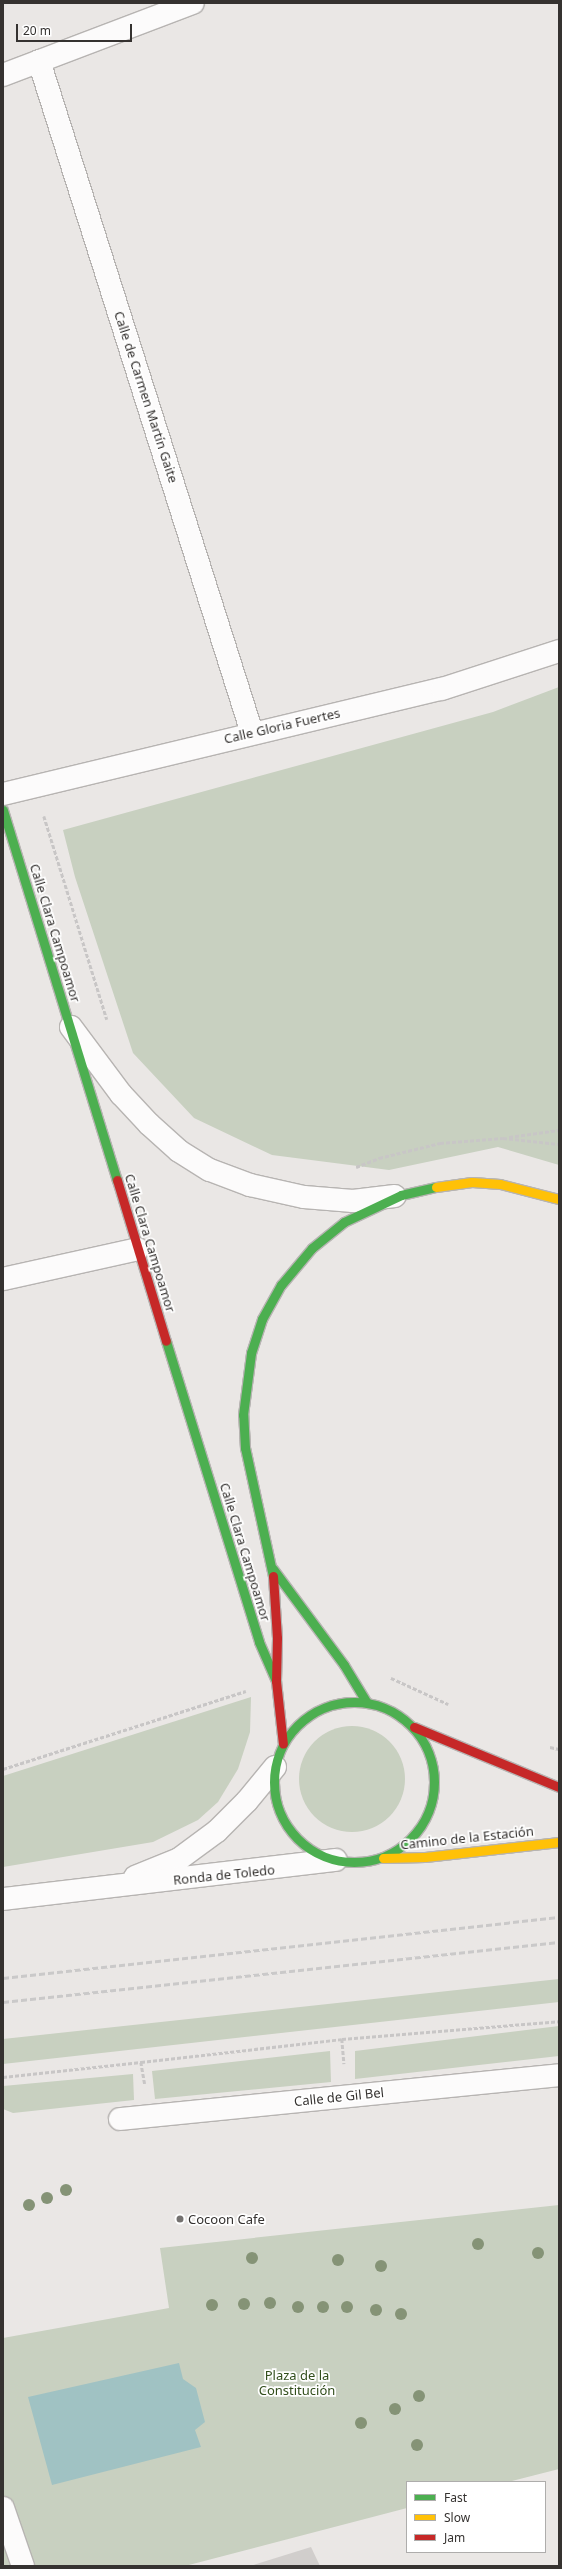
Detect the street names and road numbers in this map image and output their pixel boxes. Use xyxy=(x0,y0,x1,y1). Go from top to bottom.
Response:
street label: Calle de Carmen Martín Gaite xyxy=(111,309,181,485)
street label: Calle Gloria Fuertes xyxy=(222,705,342,747)
street label: Calle Clara Campoamor xyxy=(27,862,83,1004)
street label: Calle Clara Campoamor xyxy=(122,1172,178,1314)
street label: Calle Clara Campoamor xyxy=(217,1481,273,1623)
street label: Camino de la Estación xyxy=(400,1823,534,1853)
street label: Ronda de Toledo xyxy=(172,1862,276,1888)
street label: Calle de Gil Bel xyxy=(293,2085,385,2109)

